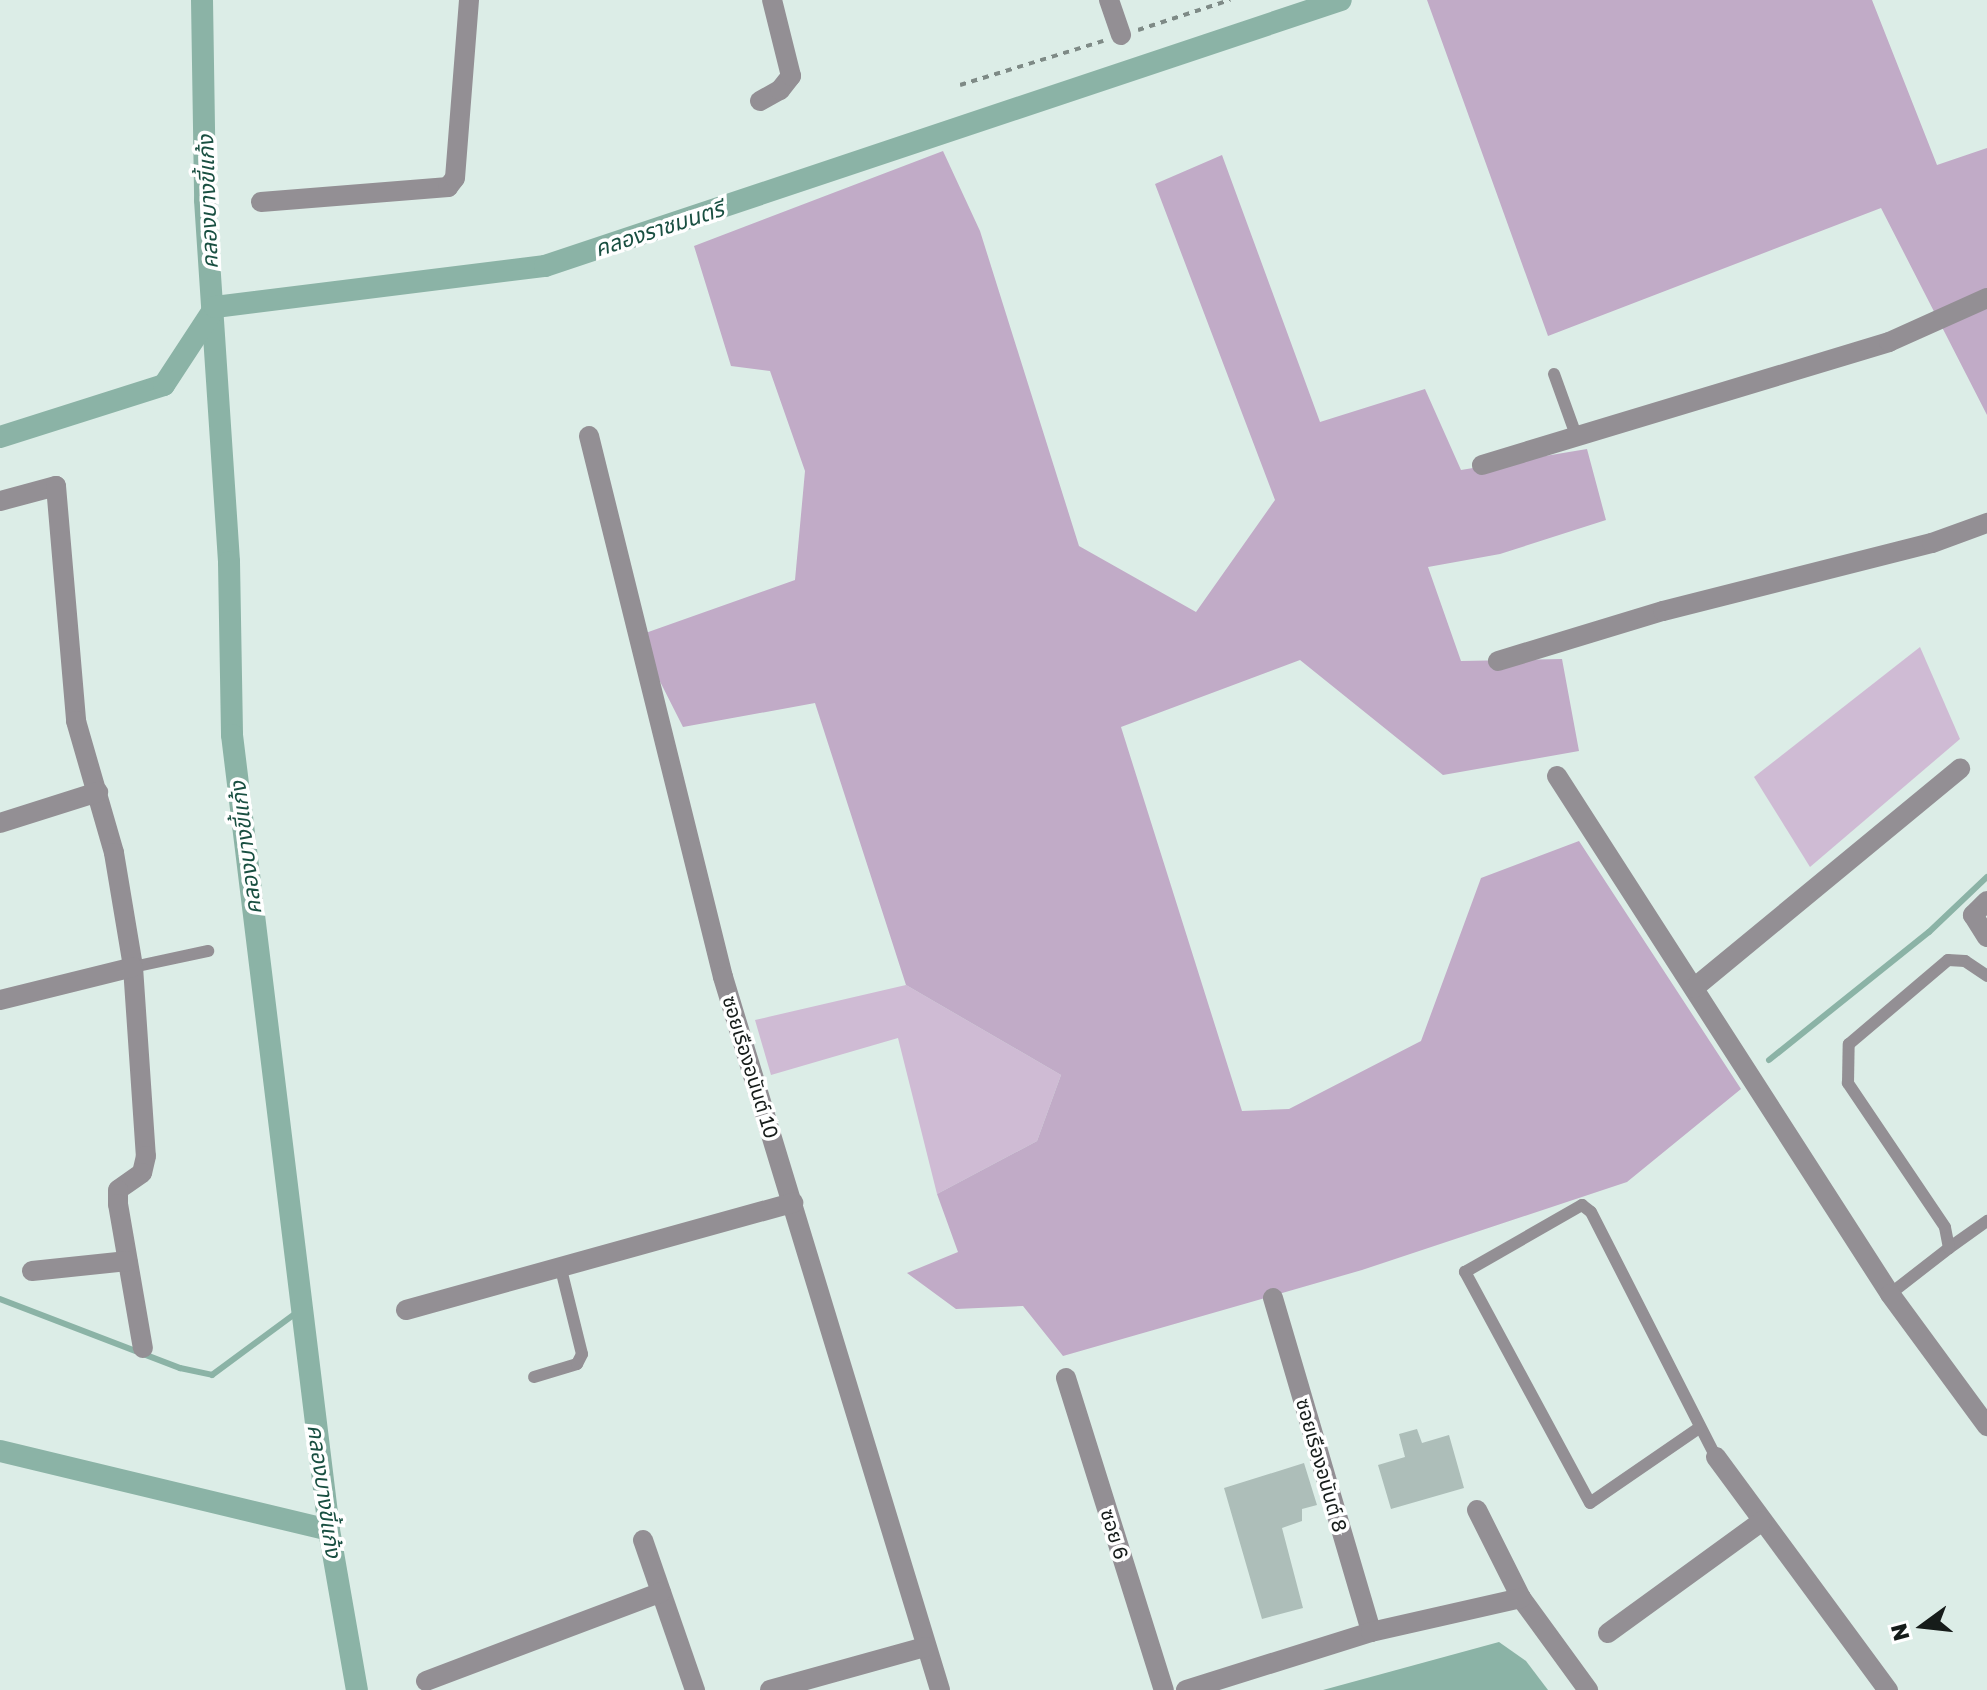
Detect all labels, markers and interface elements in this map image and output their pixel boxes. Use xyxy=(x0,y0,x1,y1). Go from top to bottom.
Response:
water label: คลองบางขี้แก้ง xyxy=(191,135,223,269)
water label: คลองราชมนตรี xyxy=(591,195,727,261)
water label: คลองบางขี้แก้ง xyxy=(224,780,266,916)
street label: ซอยเรืองอนันต์ 10 xyxy=(718,993,784,1141)
street label: ซอยเรืองอนันต์ 8 xyxy=(1291,1395,1353,1535)
water label: คลองบางขี้แก้ง xyxy=(303,1423,347,1559)
street label: ซอย 6 xyxy=(1096,1506,1134,1562)
north arrow xyxy=(1883,1586,1963,1666)
text: N xyxy=(1884,1621,1915,1644)

